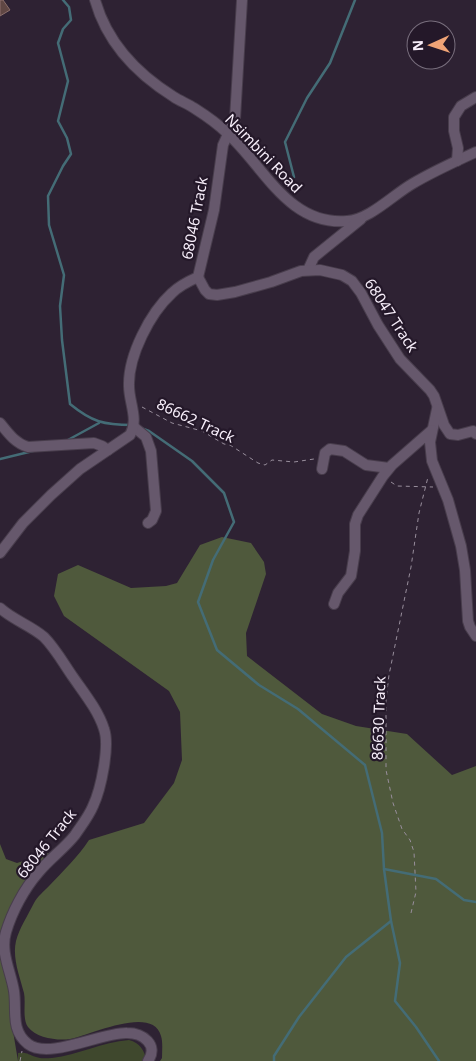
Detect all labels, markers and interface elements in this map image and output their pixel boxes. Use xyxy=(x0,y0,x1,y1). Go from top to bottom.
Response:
north arrow xyxy=(406,20,456,70)
text: N xyxy=(408,40,427,52)
street label: Nsimbini Road xyxy=(221,109,307,197)
street label: 68046 Track xyxy=(176,175,212,261)
street label: 68047 Track xyxy=(361,274,423,356)
street label: 86662 Track xyxy=(154,393,238,447)
street label: 86630 Track xyxy=(367,676,389,760)
street label: 68046 Track xyxy=(12,804,80,882)

